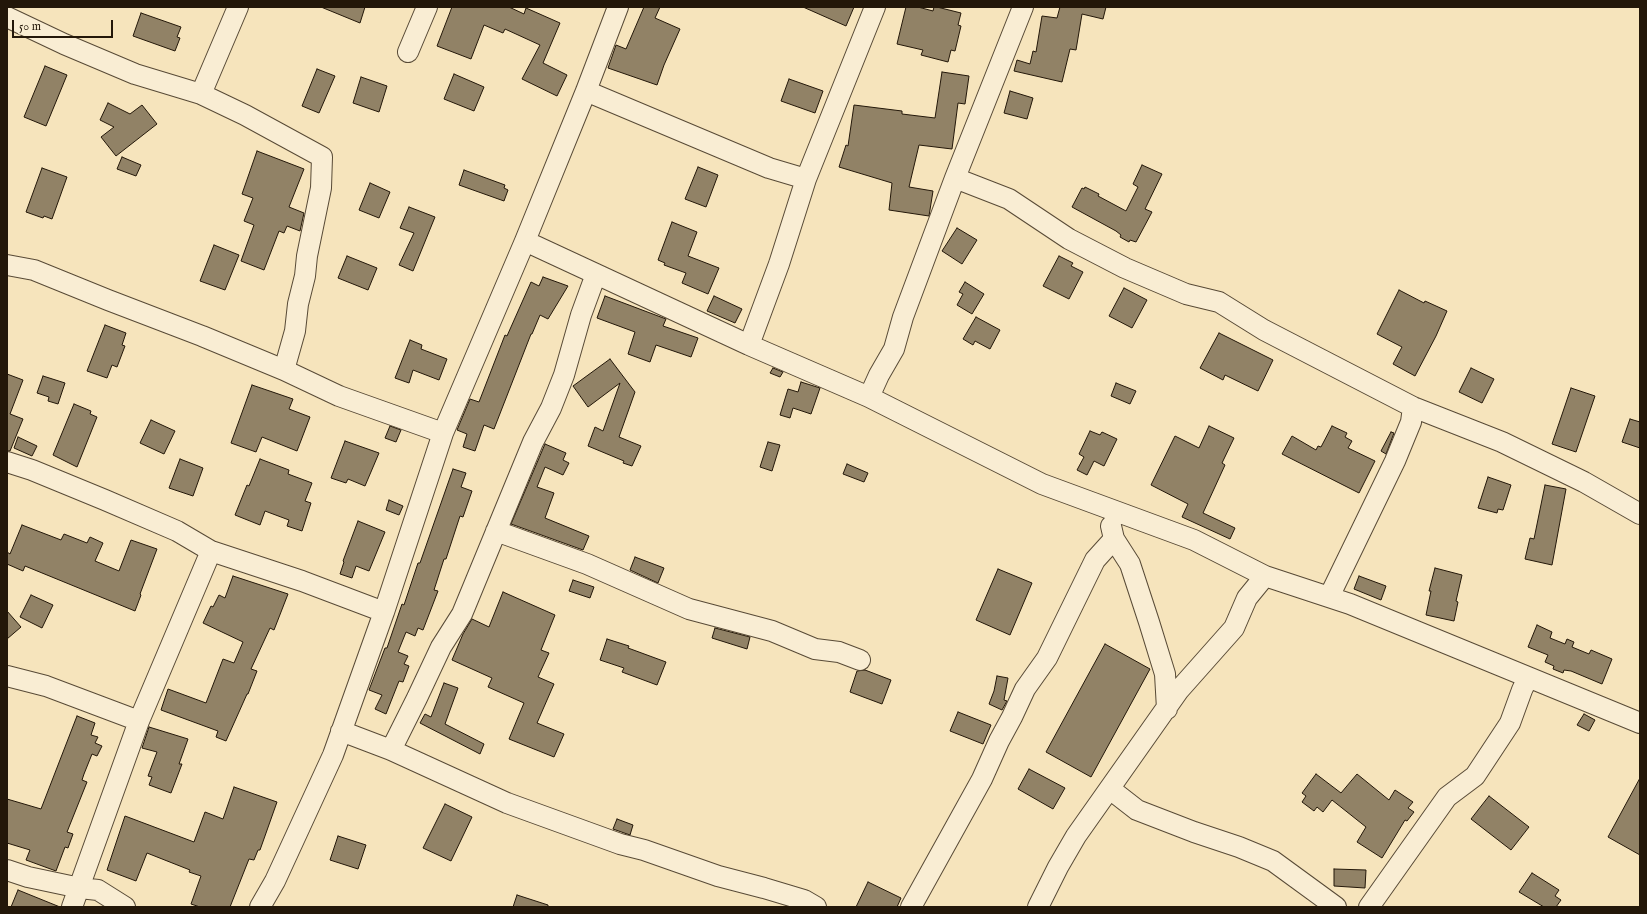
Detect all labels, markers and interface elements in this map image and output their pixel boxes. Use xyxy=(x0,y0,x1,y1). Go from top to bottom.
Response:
scale bar xyxy=(14,12,115,38)
text: 50 m xyxy=(19,19,41,34)

